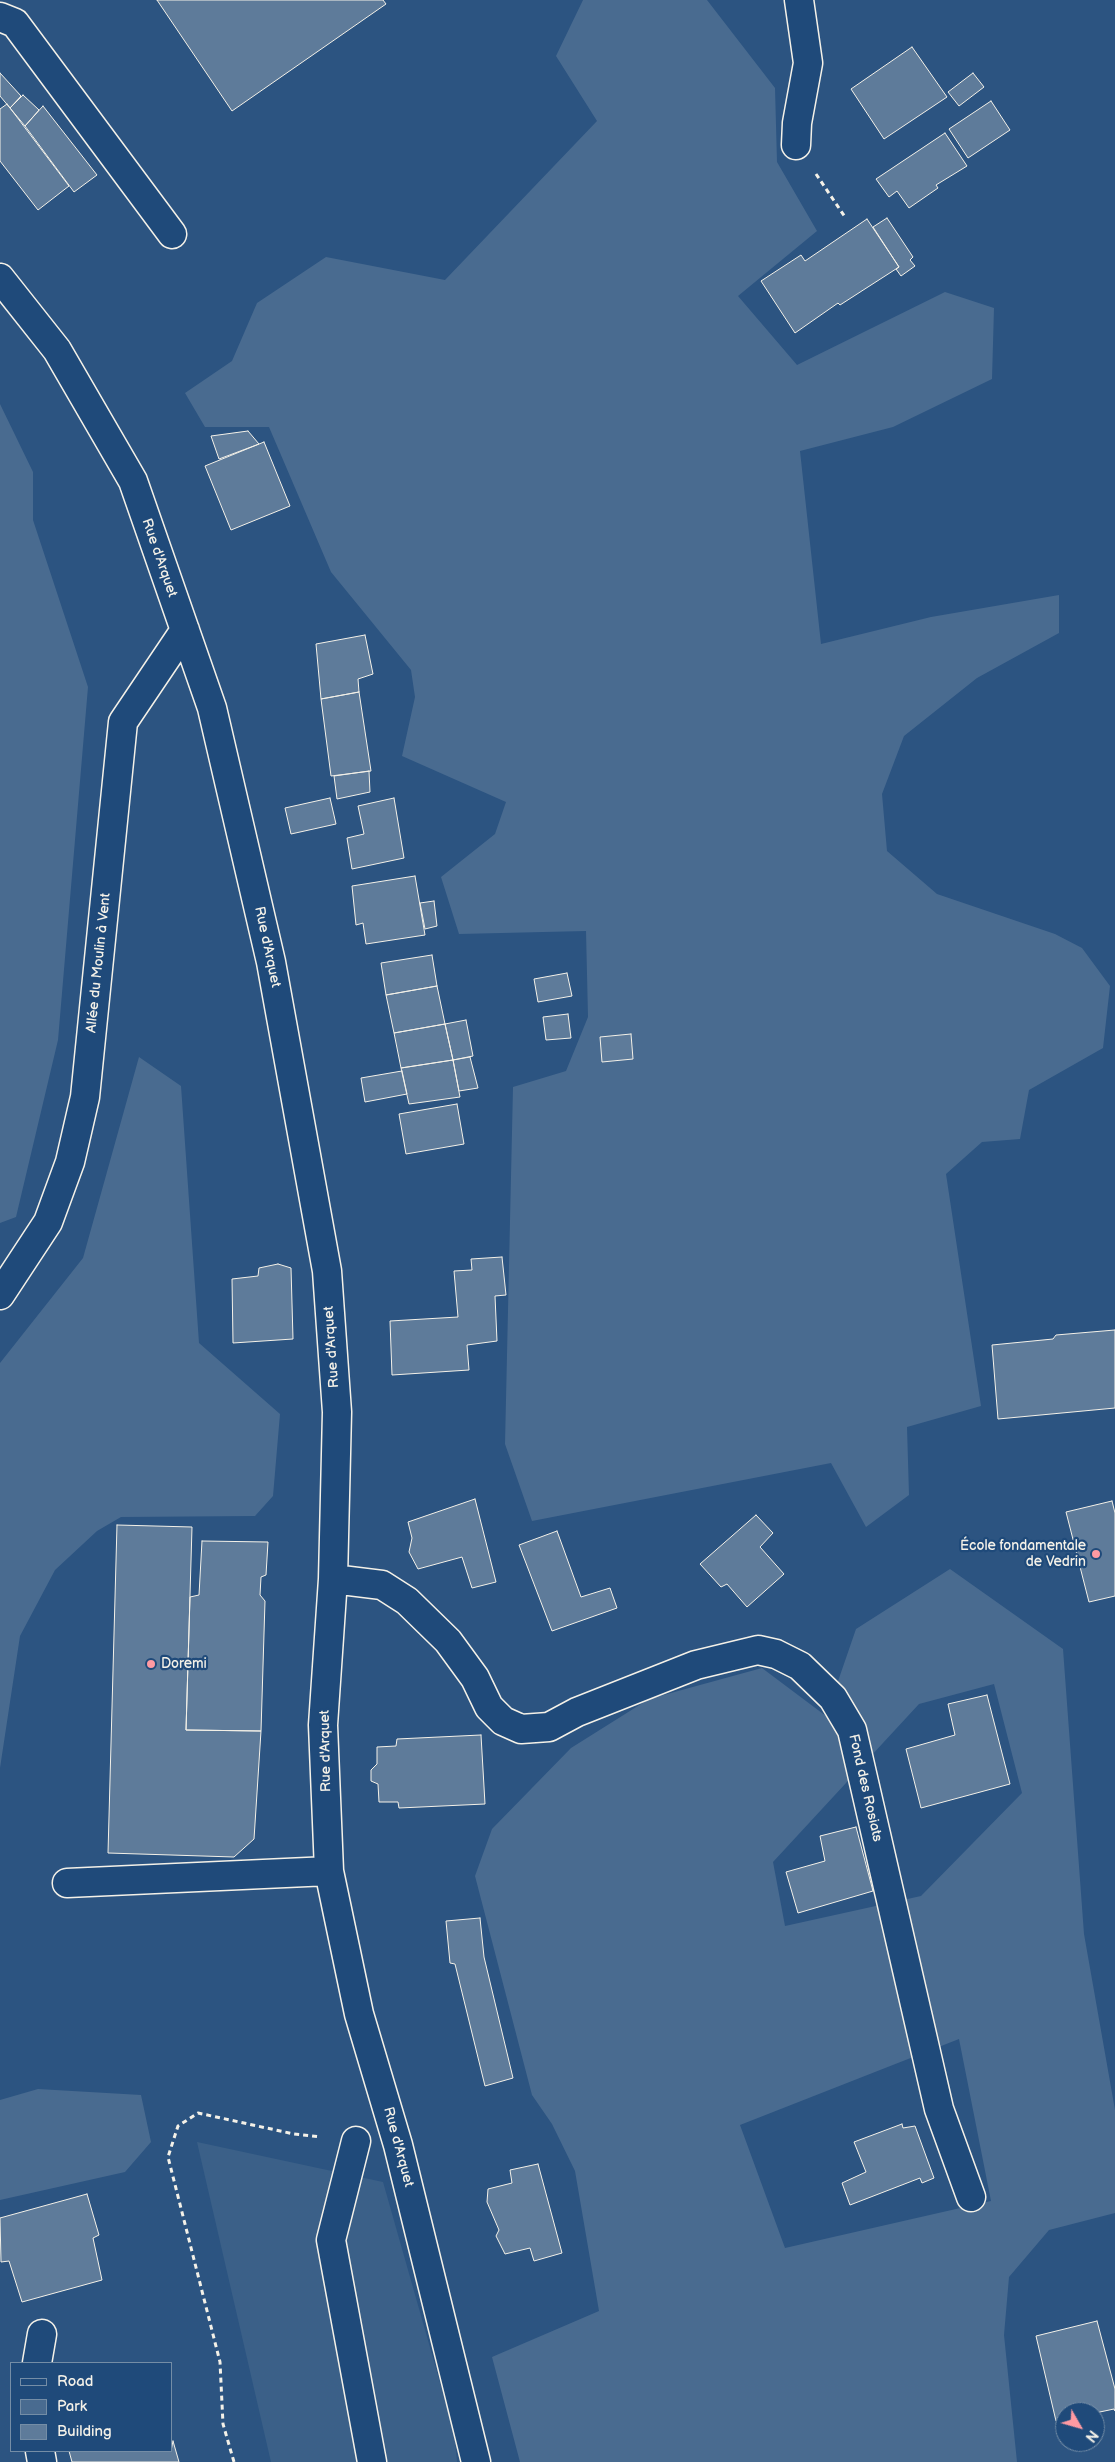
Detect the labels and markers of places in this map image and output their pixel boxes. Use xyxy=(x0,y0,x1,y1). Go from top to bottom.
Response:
place label: École fondamentale de Vedrin xyxy=(960,1538,1086,1570)
marker: École fondamentale de Vedrin xyxy=(1090,1548,1102,1560)
place label: Doremi xyxy=(161,1656,207,1672)
marker: Doremi xyxy=(145,1658,157,1670)

